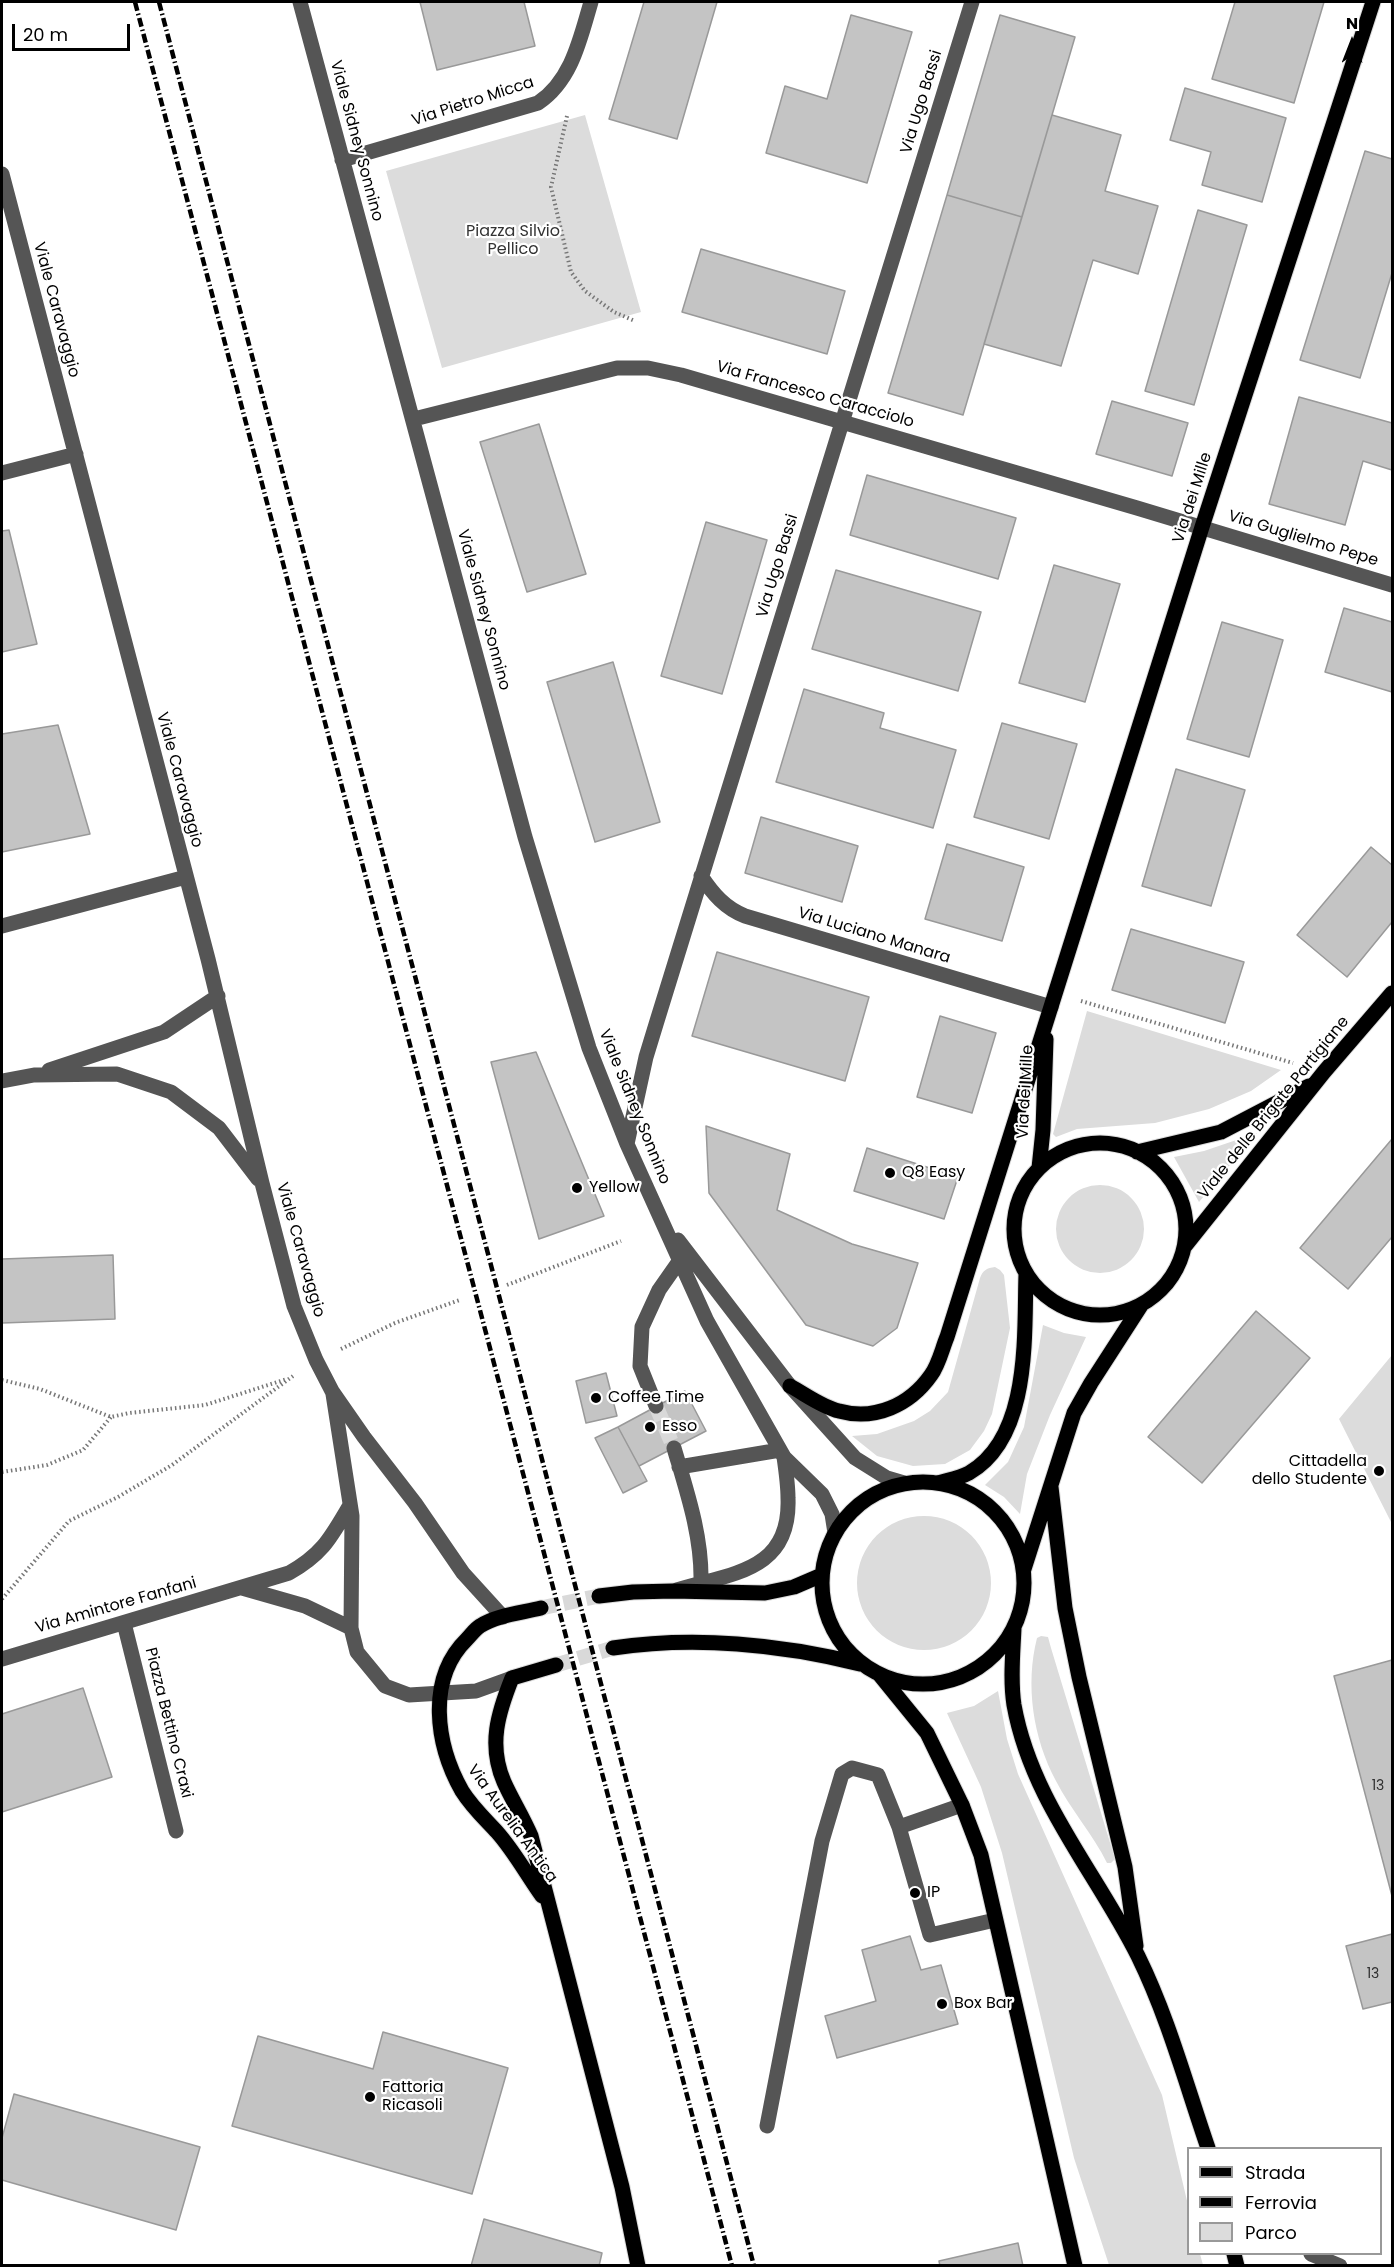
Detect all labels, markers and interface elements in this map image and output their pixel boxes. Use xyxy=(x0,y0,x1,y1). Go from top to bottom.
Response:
scale bar xyxy=(15,12,134,50)
north arrow xyxy=(1322,12,1382,72)
text: N xyxy=(1346,12,1358,35)
text: 20 m xyxy=(23,22,68,47)
street label: Via Ugo Bassi xyxy=(897,48,947,156)
street label: Viale Sidney Sonnino xyxy=(325,58,387,224)
street label: Via Pietro Micca xyxy=(410,73,536,131)
park label: Piazza Silvio Pellico xyxy=(466,222,560,260)
street label: Viale Caravaggio xyxy=(29,240,83,380)
street label: Via Francesco Caracciolo xyxy=(714,358,916,432)
street label: Via dei Mille xyxy=(1169,450,1217,546)
street label: Via Guglielmo Pepe xyxy=(1226,507,1380,571)
street label: Via Ugo Bassi xyxy=(753,512,803,620)
street label: Viale Sidney Sonnino xyxy=(452,527,514,693)
street label: Viale Caravaggio xyxy=(152,710,206,850)
street label: Via Luciano Manara xyxy=(795,904,953,968)
street label: Viale delle Brigate Partigiane xyxy=(1194,1013,1354,1203)
street label: Viale Sidney Sonnino xyxy=(594,1027,674,1187)
street label: Via dei Mille xyxy=(1014,1044,1038,1140)
place label: Q8 Easy xyxy=(902,1163,965,1183)
marker: Q8 Easy xyxy=(883,1166,897,1180)
place label: Yellow xyxy=(589,1178,639,1198)
street label: Viale Caravaggio xyxy=(272,1180,328,1320)
marker: Yellow xyxy=(570,1181,584,1195)
place label: Coffee Time xyxy=(608,1388,704,1408)
marker: Coffee Time xyxy=(589,1391,603,1405)
place label: Esso xyxy=(662,1417,697,1437)
marker: Esso xyxy=(643,1420,657,1434)
place label: Cittadella dello Studente xyxy=(1252,1452,1367,1490)
marker: Cittadella dello Studente xyxy=(1372,1464,1386,1478)
street label: Via Amintore Fanfani xyxy=(33,1574,199,1638)
street label: Piazza Bettino Craxi xyxy=(140,1646,196,1800)
street label: Via Aurelia Antica xyxy=(463,1761,561,1887)
house number: 13 xyxy=(1372,1778,1384,1794)
place label: IP xyxy=(927,1883,940,1903)
marker: IP xyxy=(908,1886,922,1900)
house number: 13 xyxy=(1367,1966,1379,1982)
place label: Box Bar xyxy=(954,1994,1013,2014)
marker: Box Bar xyxy=(935,1997,949,2011)
place label: Fattoria Ricasoli xyxy=(382,2078,443,2116)
marker: Fattoria Ricasoli xyxy=(363,2090,377,2104)
legend xyxy=(1187,2147,1382,2255)
text: Strada xyxy=(1245,2160,1305,2185)
text: Ferrovia xyxy=(1245,2190,1317,2215)
text: Parco xyxy=(1245,2220,1297,2245)

